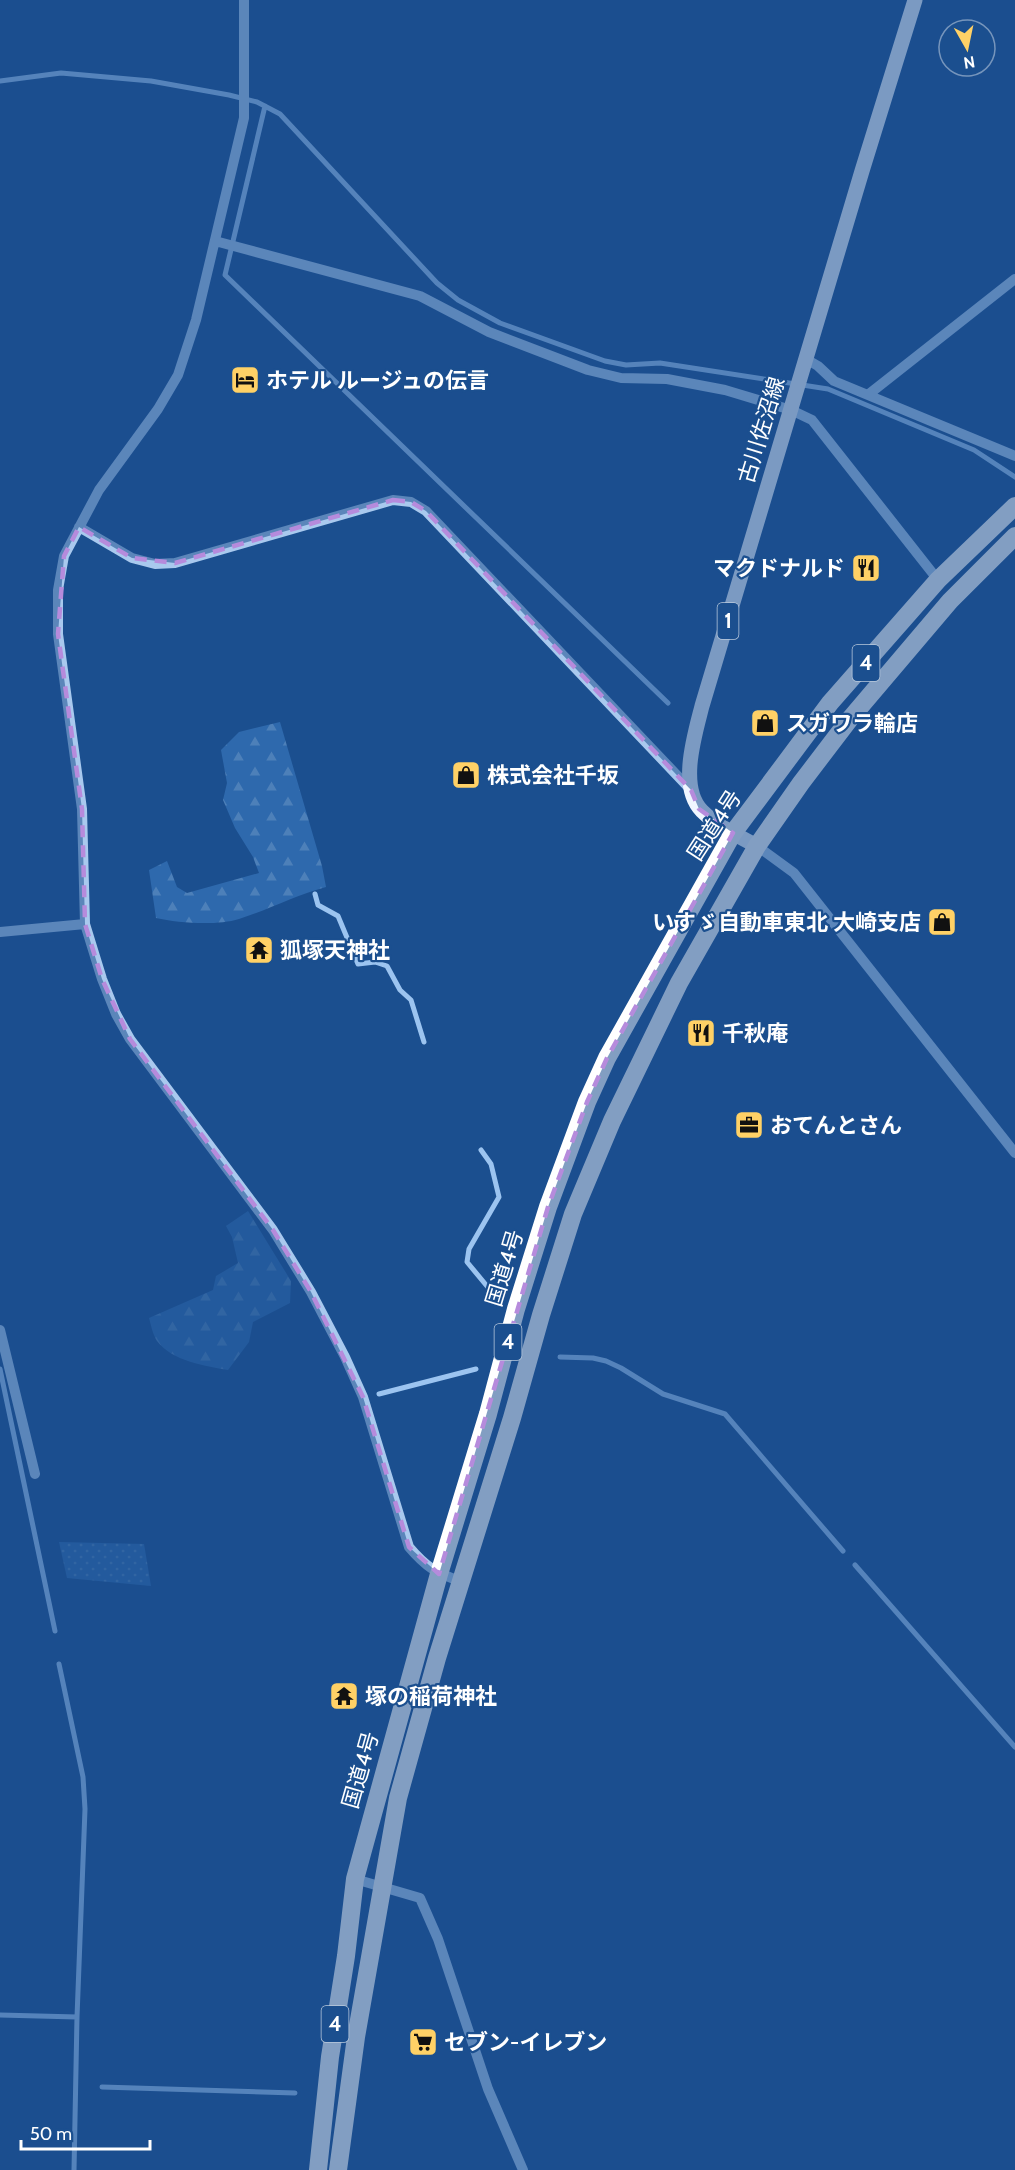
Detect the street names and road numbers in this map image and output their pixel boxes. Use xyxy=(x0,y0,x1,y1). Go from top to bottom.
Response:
street label: 古川佐沼線 xyxy=(732,374,790,487)
road number: 1 xyxy=(718,603,738,639)
road number: 4 xyxy=(852,645,880,681)
street label: 国道4号 xyxy=(682,785,747,866)
street label: 国道4号 xyxy=(480,1227,529,1310)
road number: 4 xyxy=(494,1324,522,1360)
street label: 国道4号 xyxy=(337,1729,384,1812)
road number: 4 xyxy=(322,2006,348,2042)

